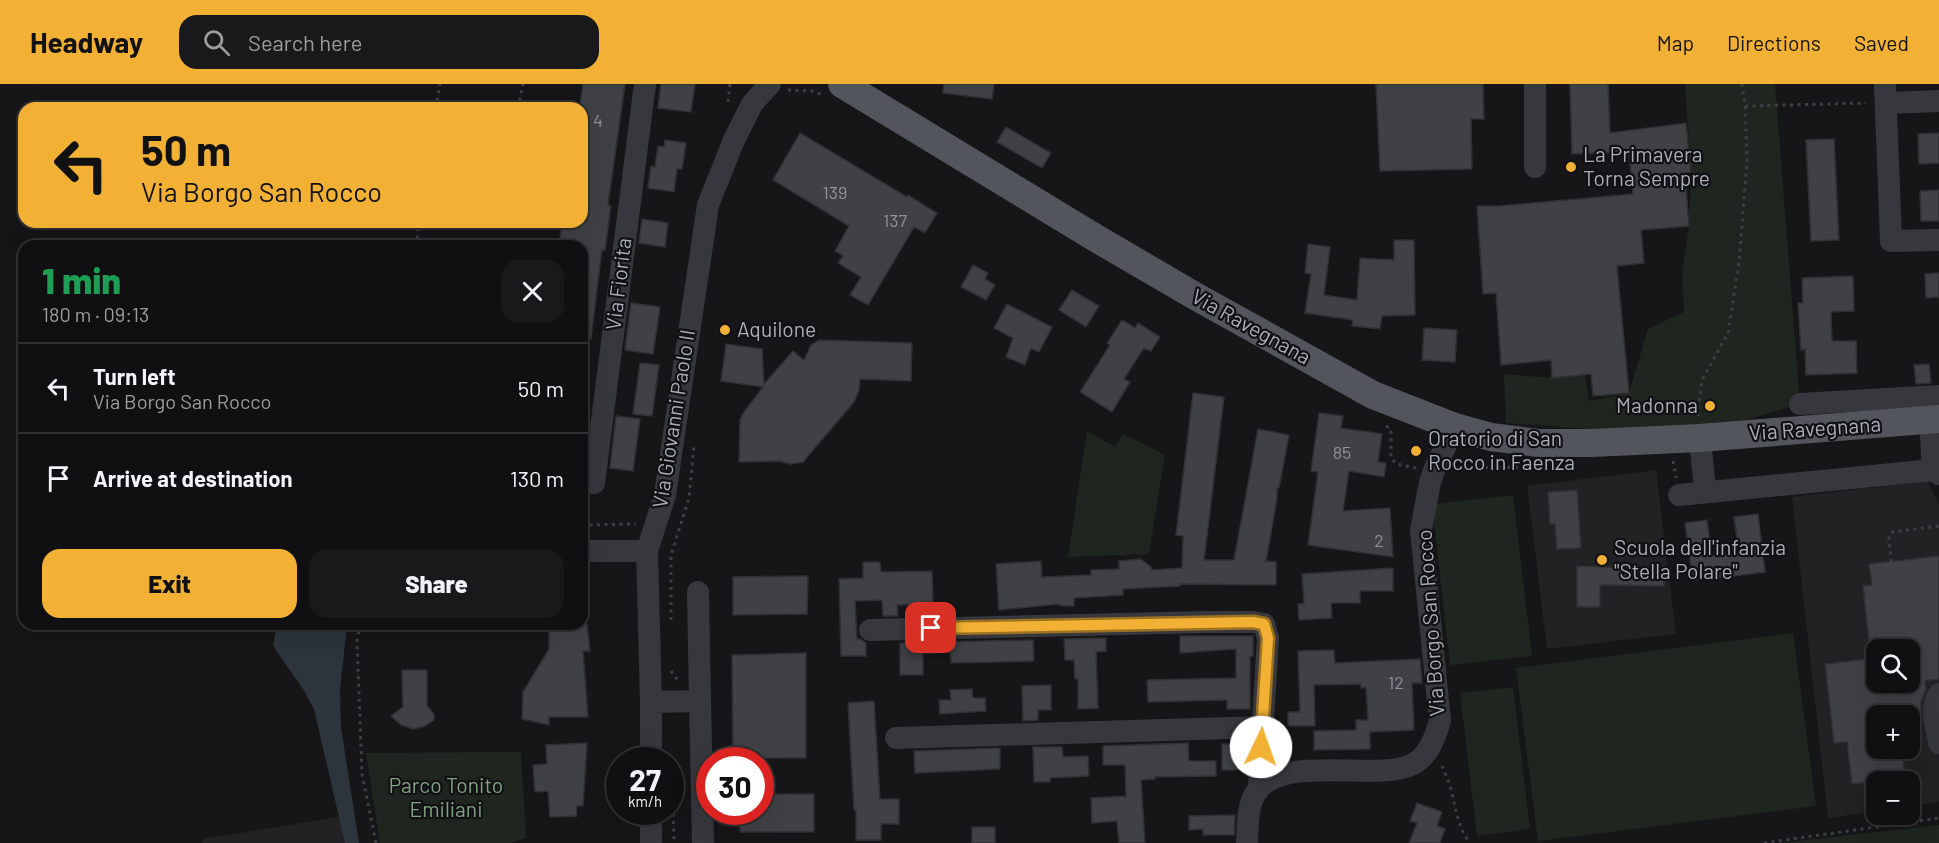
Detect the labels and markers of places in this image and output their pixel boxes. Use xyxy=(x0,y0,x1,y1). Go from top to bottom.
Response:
place label: La Primavera Torna Sempre xyxy=(1583,141,1710,190)
marker: La Primavera Torna Sempre xyxy=(1564,160,1578,174)
place label: Aquilone xyxy=(737,316,816,341)
marker: Aquilone xyxy=(718,323,732,337)
place label: Madonna xyxy=(1616,392,1698,417)
marker: Madonna xyxy=(1703,399,1717,413)
place label: Oratorio di San Rocco in Faenza xyxy=(1428,425,1575,474)
marker: Oratorio di San Rocco in Faenza xyxy=(1409,444,1423,458)
place label: Scuola dell'infanzia "Stella Polare" xyxy=(1614,534,1786,583)
marker: Scuola dell'infanzia "Stella Polare" xyxy=(1595,553,1609,567)
pin xyxy=(905,602,956,653)

